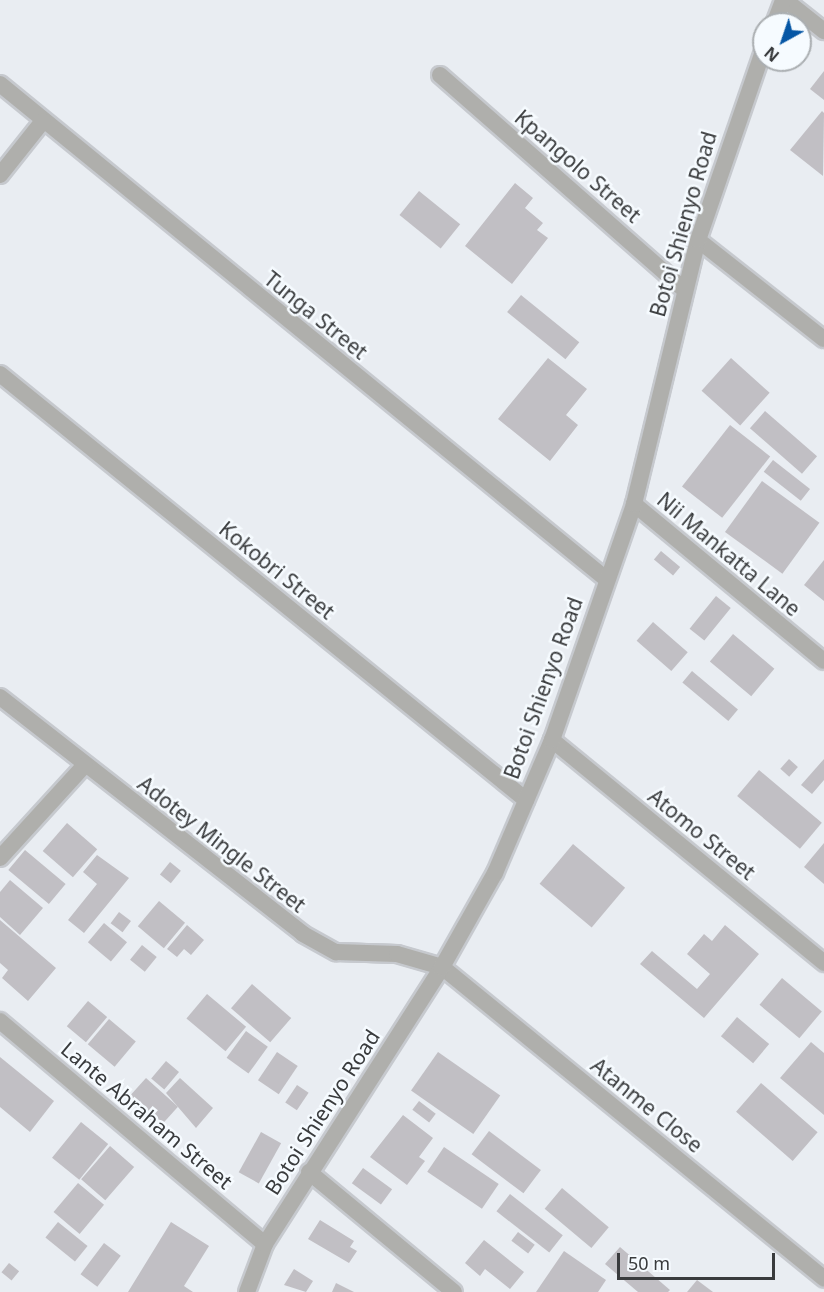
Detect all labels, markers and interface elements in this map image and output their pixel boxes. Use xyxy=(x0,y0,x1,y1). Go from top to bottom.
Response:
north arrow xyxy=(752,12,812,72)
text: N xyxy=(760,42,784,67)
street label: Kpangolo Street xyxy=(510,104,646,228)
street label: Botoi Shienyo Road xyxy=(644,128,722,320)
street label: Tunga Street xyxy=(259,266,373,364)
street label: Nii Mankatta Lane xyxy=(652,487,806,621)
street label: Kokobri Street xyxy=(214,516,340,624)
street label: Botoi Shienyo Road xyxy=(498,594,588,782)
street label: Adotey Mingle Street xyxy=(133,771,311,917)
street label: Atomo Street xyxy=(644,783,760,885)
street label: Botoi Shienyo Road xyxy=(259,1025,385,1199)
street label: Lante Abraham Street xyxy=(56,1036,238,1194)
street label: Atanme Close xyxy=(586,1052,708,1158)
scale bar xyxy=(620,1241,778,1279)
text: 50 m xyxy=(628,1251,670,1275)

